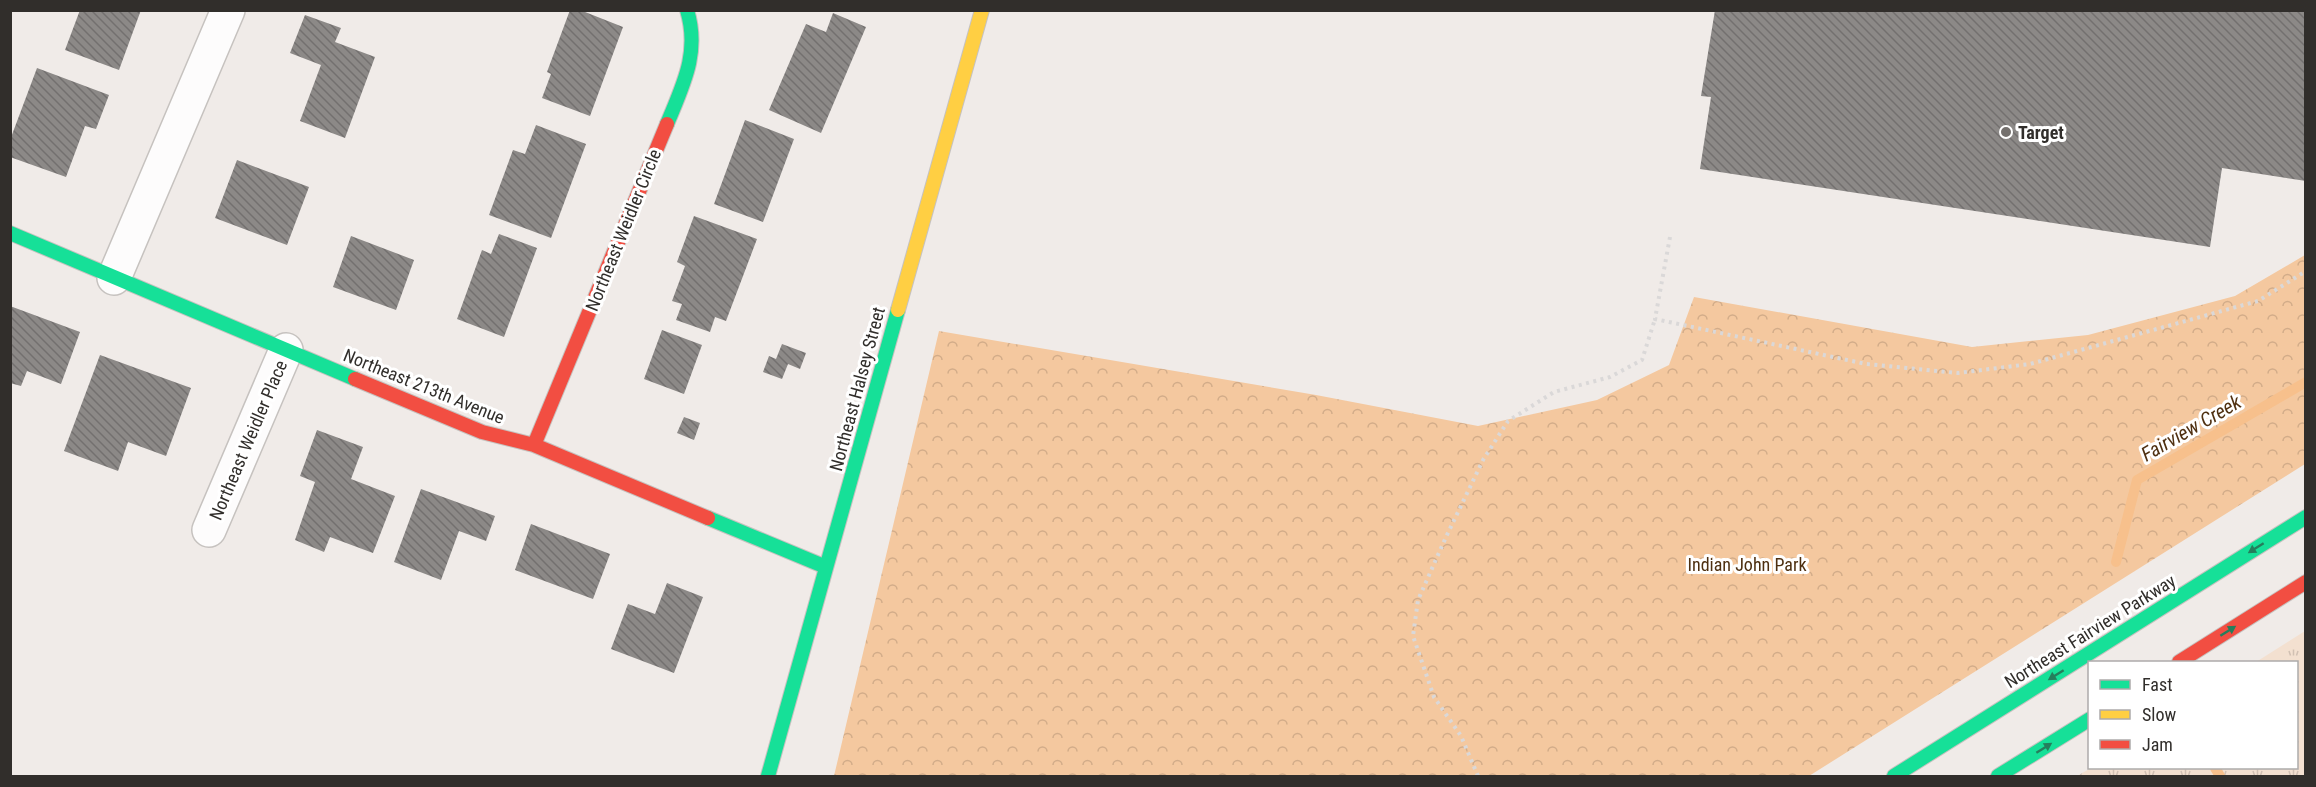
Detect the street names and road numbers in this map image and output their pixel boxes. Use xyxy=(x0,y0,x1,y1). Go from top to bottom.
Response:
street label: Northeast Weidler Circle xyxy=(581,146,665,314)
street label: Northeast Halsey Street xyxy=(825,305,889,473)
street label: Northeast 213th Avenue xyxy=(341,344,507,428)
street label: Northeast Weidler Place xyxy=(205,357,291,523)
street label: Northeast Fairview Parkway xyxy=(2001,570,2180,692)

